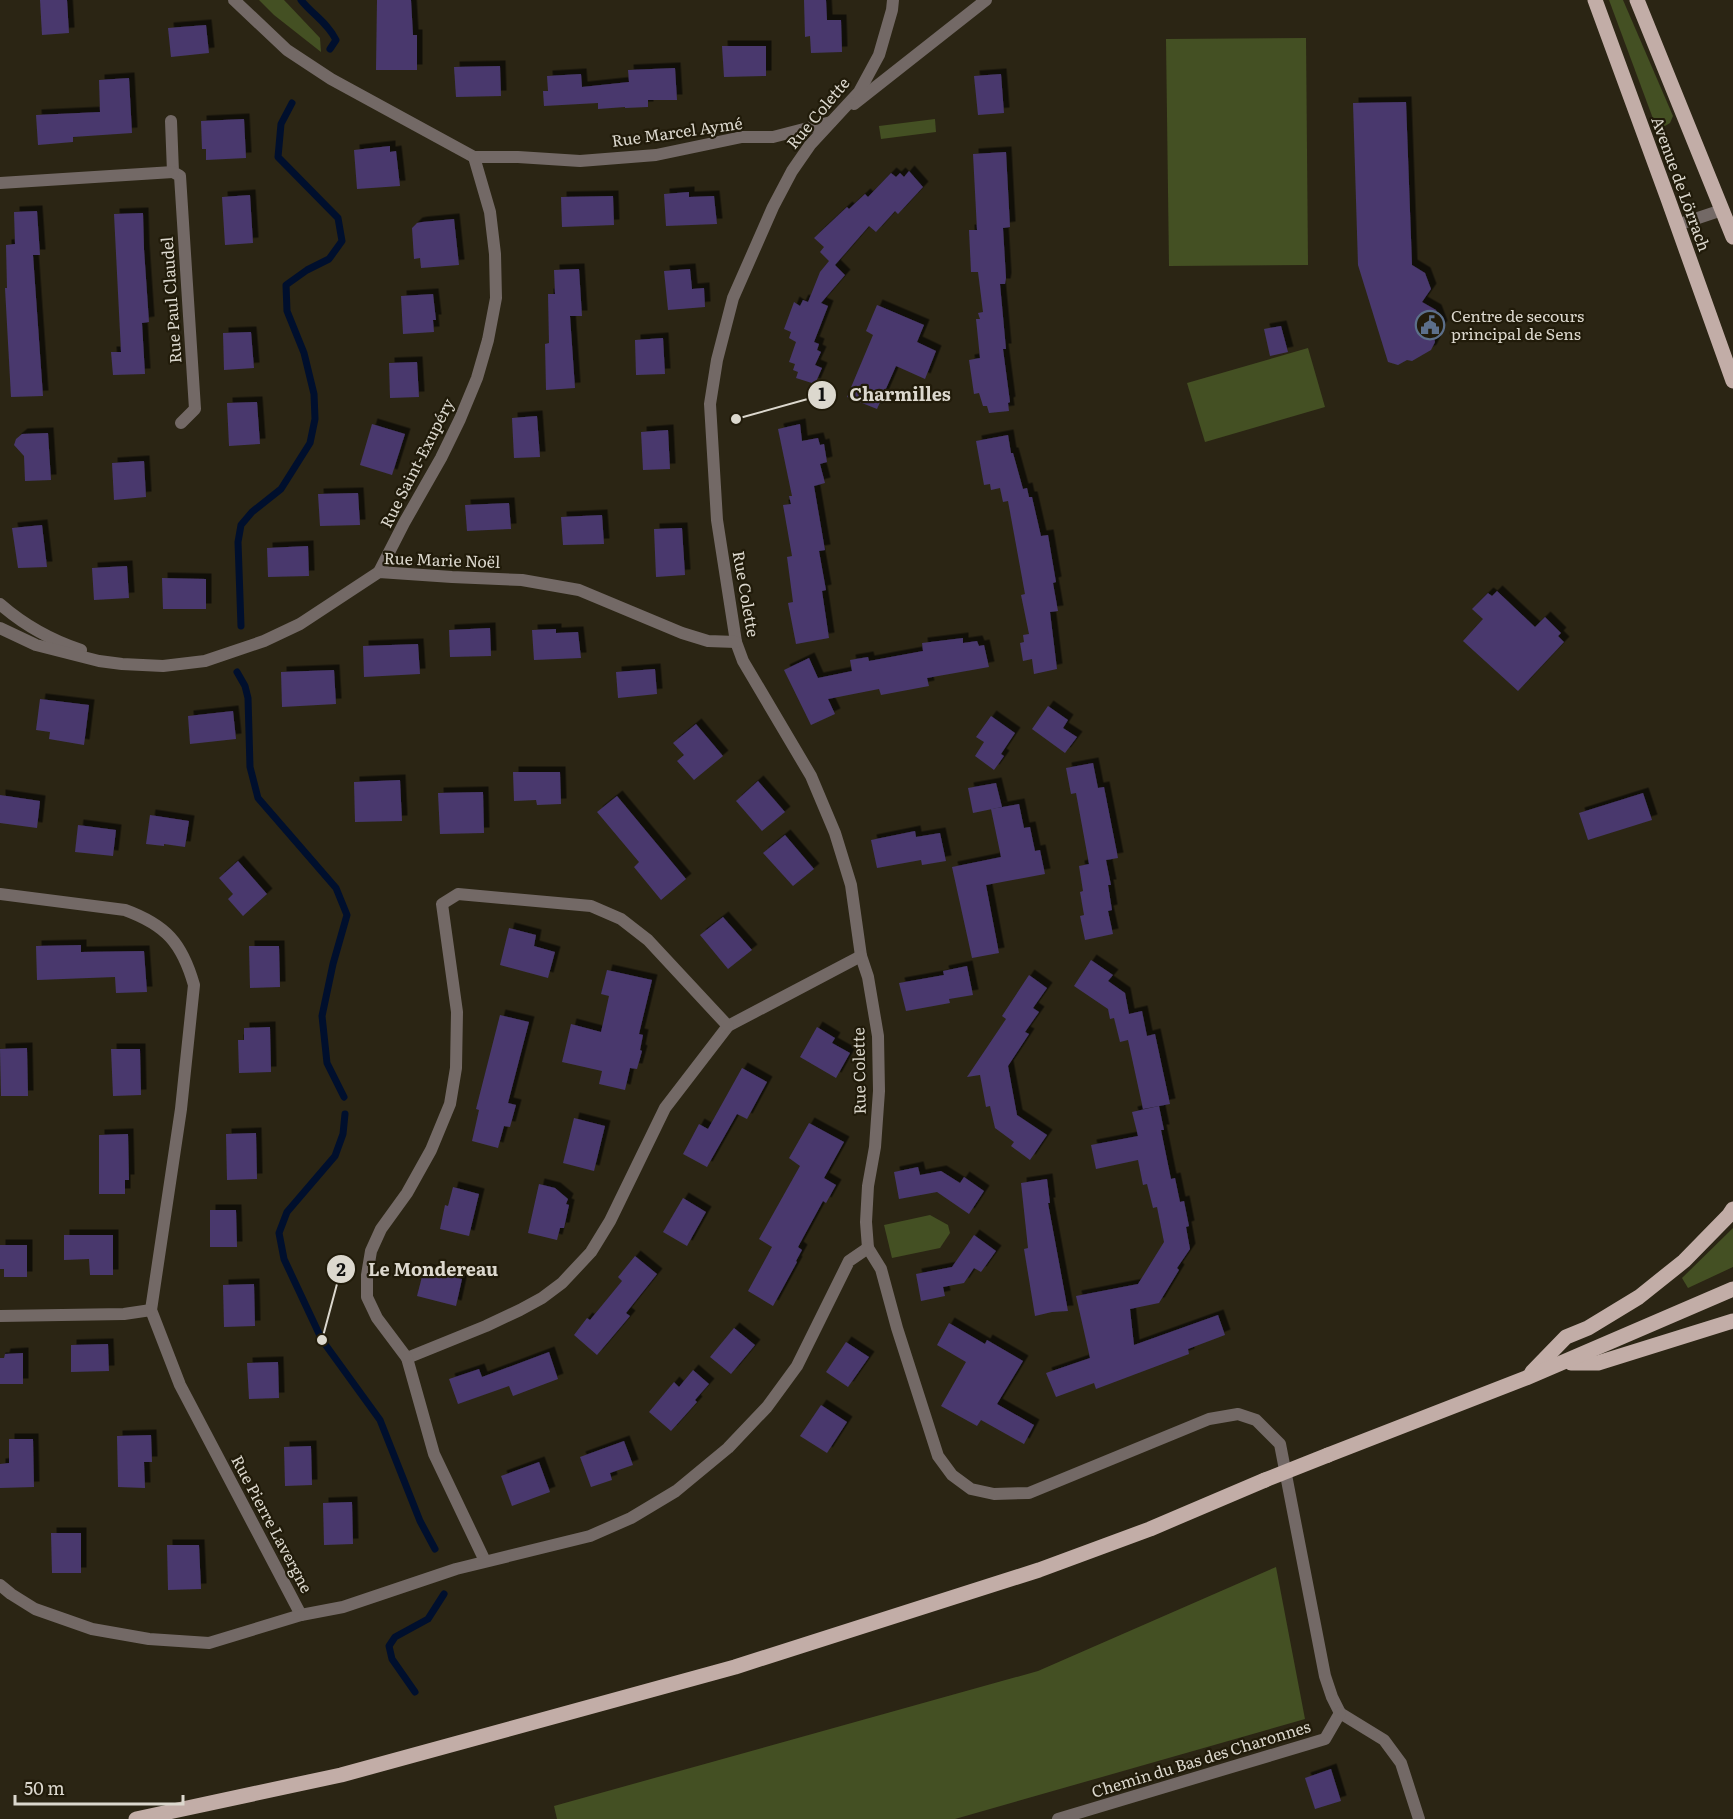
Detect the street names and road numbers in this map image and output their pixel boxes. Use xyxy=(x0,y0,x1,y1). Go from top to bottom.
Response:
street label: Rue Colette xyxy=(780,71,854,153)
street label: Rue Marcel Aymé xyxy=(610,110,744,152)
street label: Avenue de Lörrach xyxy=(1646,113,1718,255)
street label: Rue Paul Claudel xyxy=(154,236,186,364)
street label: Rue Saint-Exupéry xyxy=(373,393,459,531)
street label: Rue Marie Noël xyxy=(383,545,501,573)
street label: Rue Colette xyxy=(728,549,766,639)
street label: Rue Colette xyxy=(845,1027,871,1115)
street label: Rue Pierre Lavergne xyxy=(226,1450,319,1597)
street label: Chemin du Bas des Charonnes xyxy=(1088,1713,1313,1803)

